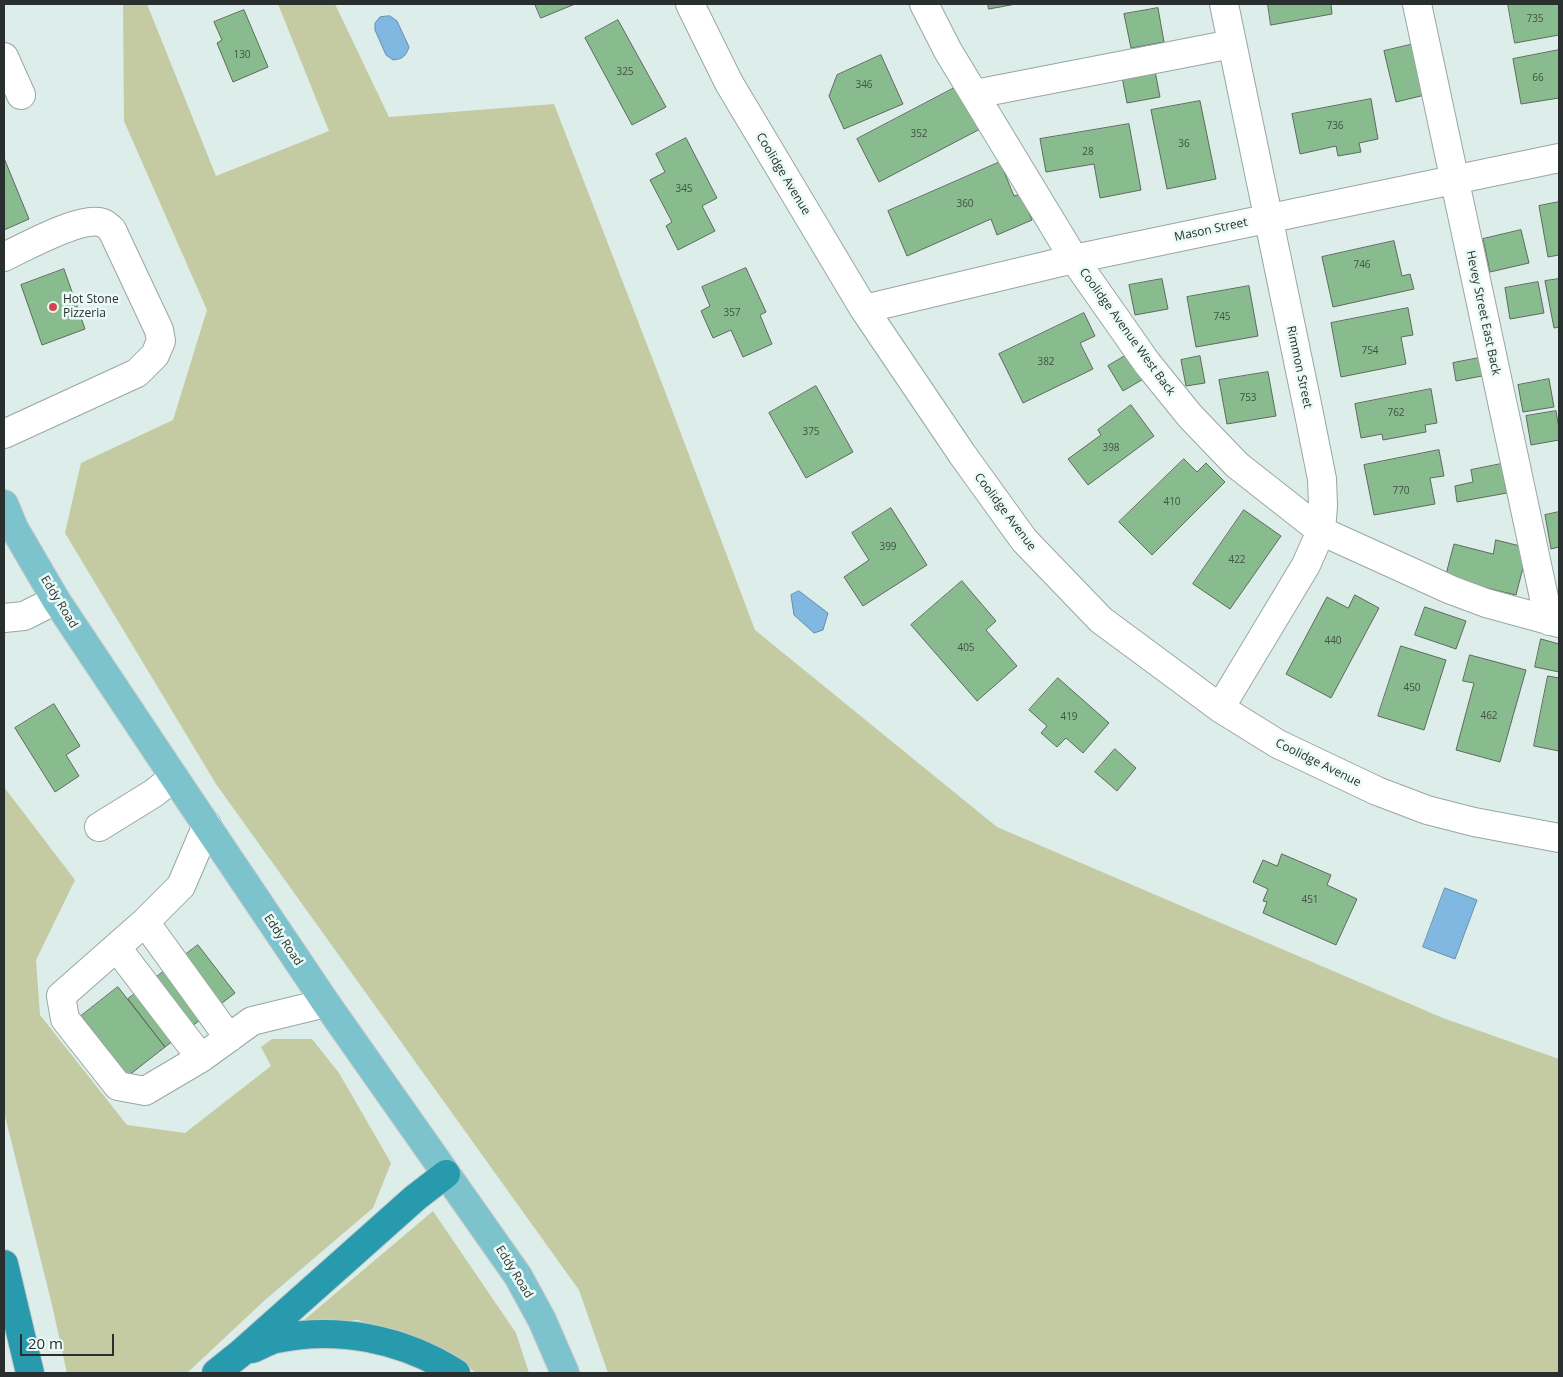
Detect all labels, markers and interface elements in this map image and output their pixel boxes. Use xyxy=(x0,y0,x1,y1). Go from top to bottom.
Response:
house number: 735 xyxy=(1526,13,1544,25)
house number: 130 xyxy=(233,49,251,61)
house number: 325 xyxy=(616,66,634,78)
house number: 66 xyxy=(1532,72,1544,84)
house number: 346 xyxy=(855,79,873,91)
house number: 736 xyxy=(1326,120,1344,132)
house number: 352 xyxy=(910,128,928,140)
street label: Coolidge Avenue xyxy=(753,130,813,218)
house number: 36 xyxy=(1178,138,1190,150)
house number: 28 xyxy=(1082,146,1094,158)
house number: 345 xyxy=(675,183,693,195)
house number: 360 xyxy=(956,198,974,210)
street label: Mason Street xyxy=(1173,215,1249,245)
street label: Hevey Street East Back xyxy=(1463,249,1503,377)
house number: 746 xyxy=(1353,259,1371,271)
street label: Coolidge Avenue West Back xyxy=(1076,265,1178,399)
place label: Hot Stone Pizzeria xyxy=(63,293,119,321)
marker: Hot Stone Pizzeria xyxy=(47,301,59,313)
house number: 357 xyxy=(723,307,741,319)
house number: 745 xyxy=(1213,311,1231,323)
street label: Rimmon Street xyxy=(1283,324,1315,410)
house number: 754 xyxy=(1361,345,1379,357)
house number: 382 xyxy=(1037,356,1055,368)
house number: 753 xyxy=(1239,392,1257,404)
house number: 762 xyxy=(1387,407,1405,419)
house number: 375 xyxy=(802,426,820,438)
house number: 398 xyxy=(1102,442,1120,454)
street label: Coolidge Avenue xyxy=(971,470,1039,554)
house number: 770 xyxy=(1392,485,1410,497)
house number: 410 xyxy=(1163,496,1181,508)
house number: 399 xyxy=(879,541,897,553)
house number: 422 xyxy=(1228,554,1246,566)
street label: Eddy Road xyxy=(37,573,81,631)
house number: 440 xyxy=(1324,635,1342,647)
house number: 405 xyxy=(957,642,975,654)
house number: 450 xyxy=(1403,682,1421,694)
house number: 462 xyxy=(1480,710,1498,722)
house number: 419 xyxy=(1060,711,1078,723)
street label: Coolidge Avenue xyxy=(1273,736,1363,790)
house number: 451 xyxy=(1301,894,1319,906)
street label: Eddy Road xyxy=(261,911,305,969)
street label: Eddy Road xyxy=(492,1243,536,1301)
scale bar xyxy=(22,1324,116,1356)
text: 20 m xyxy=(28,1333,63,1353)

